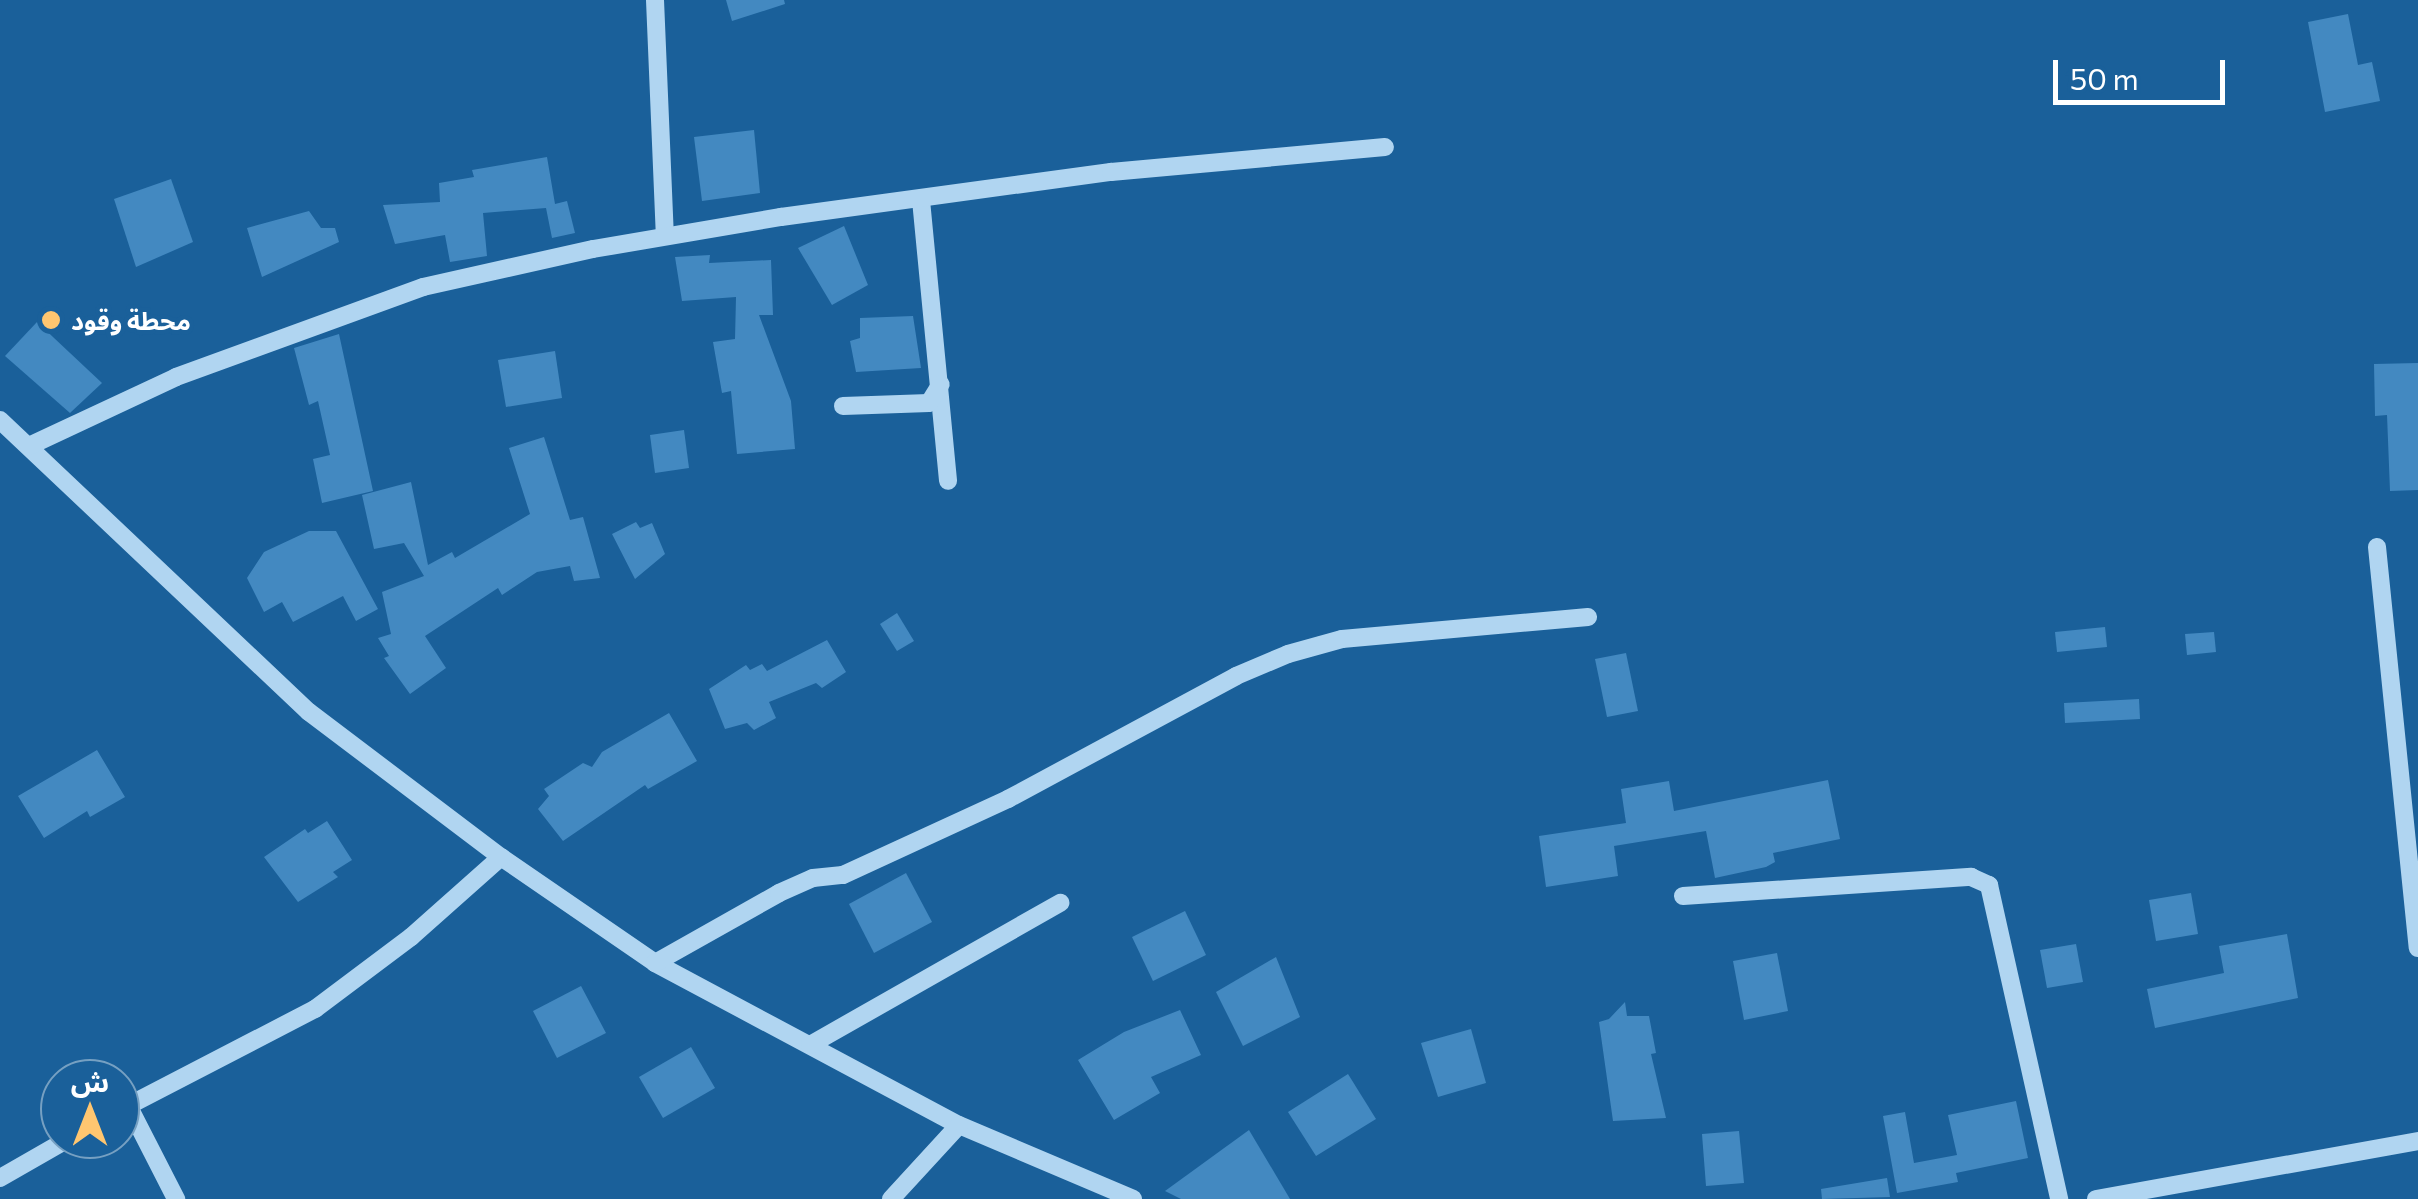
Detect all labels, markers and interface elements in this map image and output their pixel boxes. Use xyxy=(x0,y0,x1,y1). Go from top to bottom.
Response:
scale bar xyxy=(2058,40,2230,102)
text: 50 m xyxy=(2070,59,2139,96)
place label: محطة وقود xyxy=(71,305,191,335)
marker: محطة وقود xyxy=(40,309,62,331)
north arrow xyxy=(40,1059,140,1159)
text: ش xyxy=(71,1064,109,1098)

